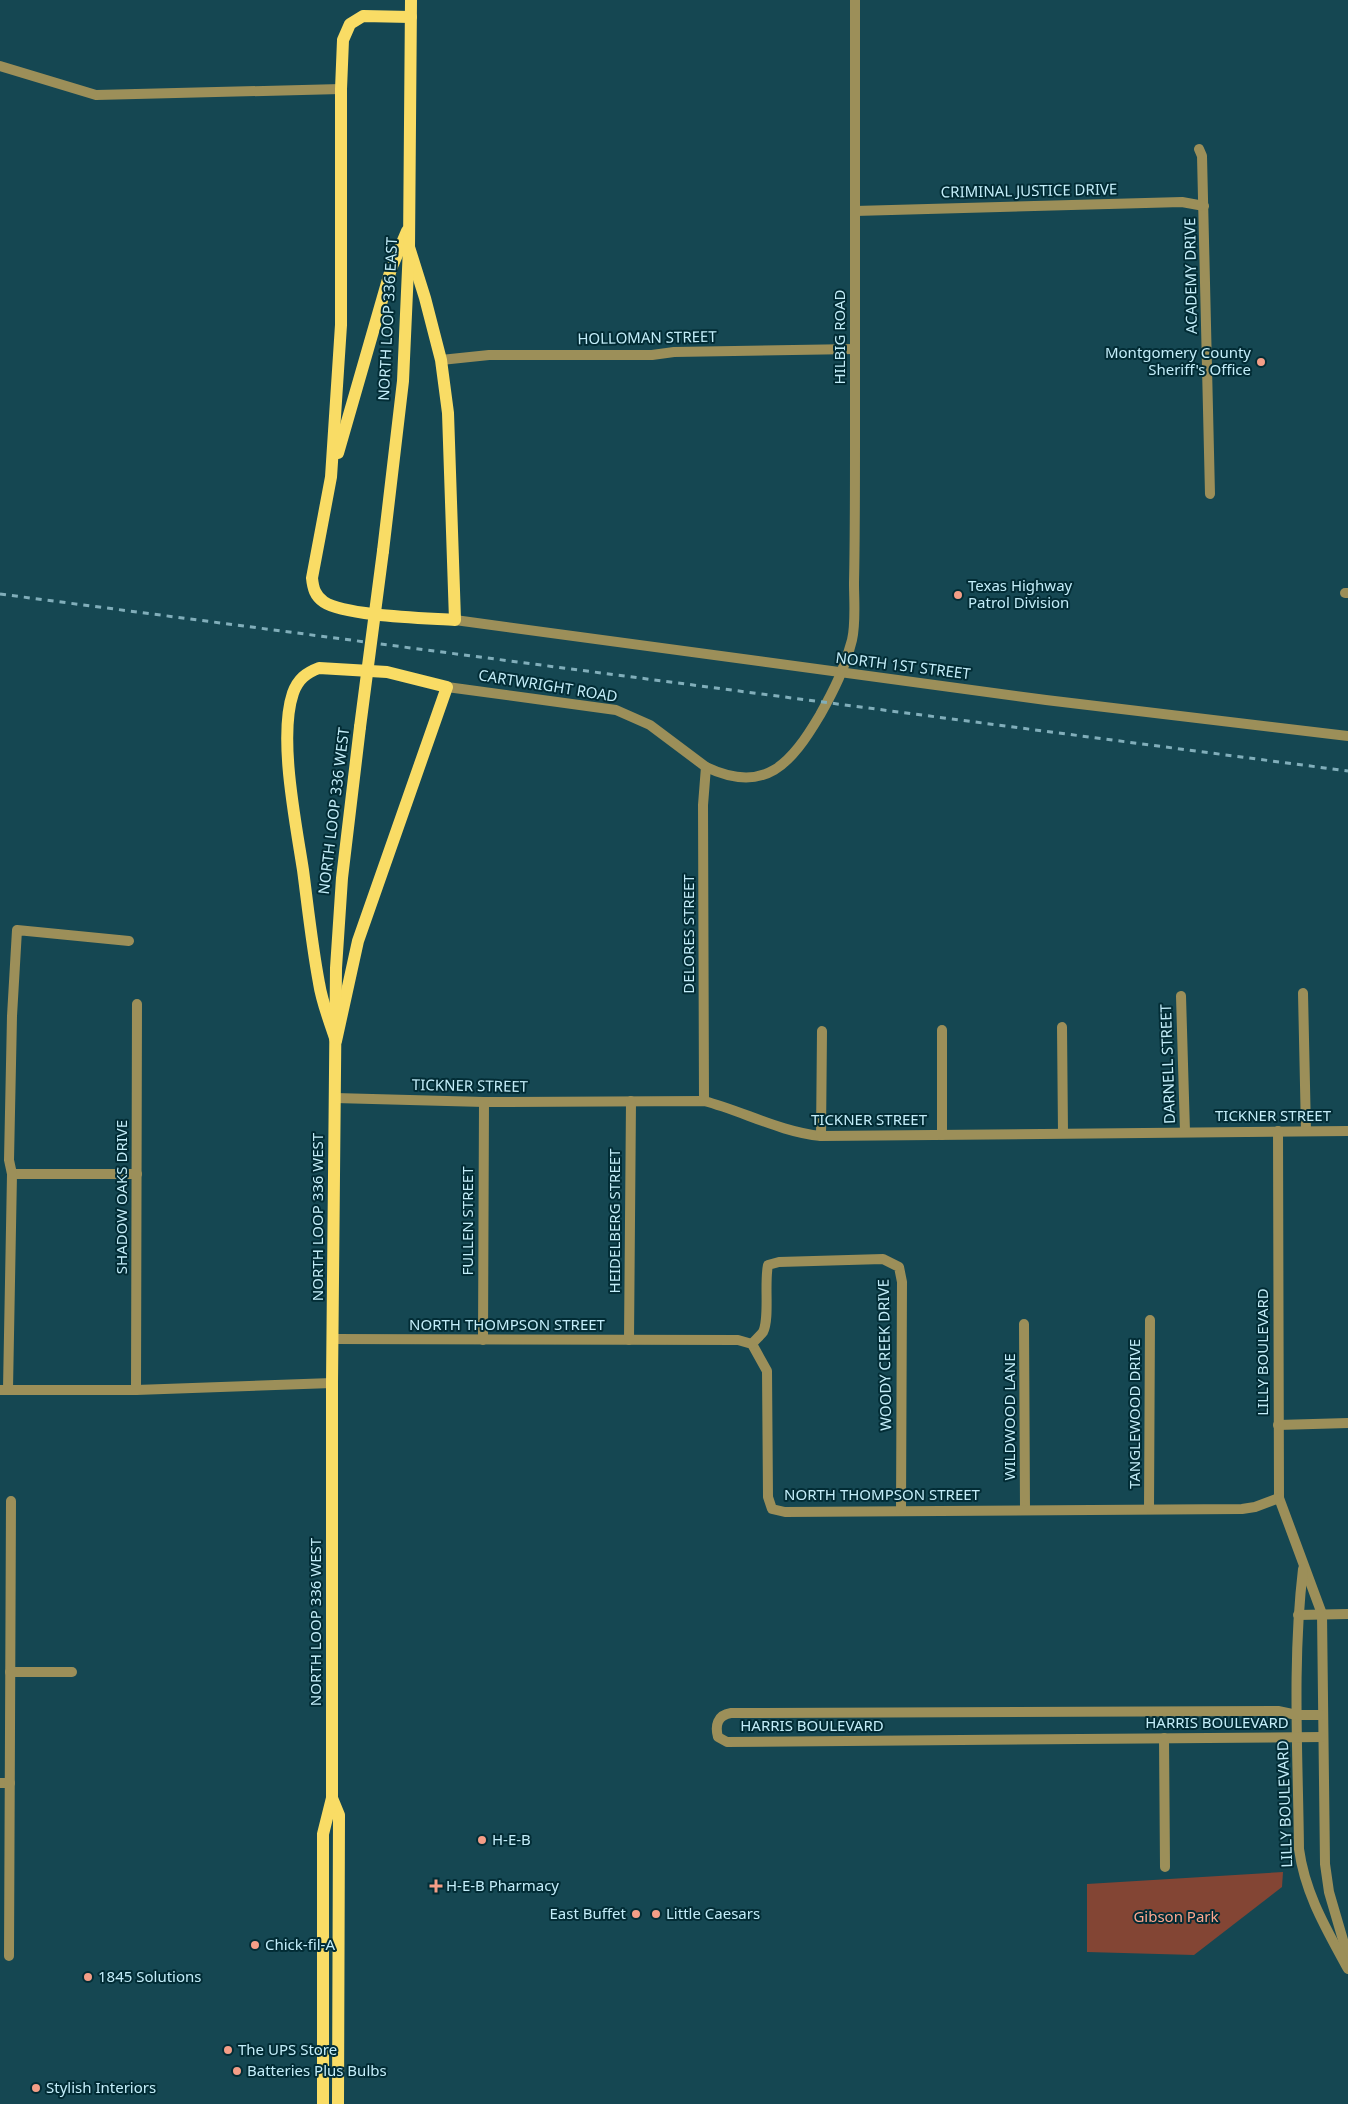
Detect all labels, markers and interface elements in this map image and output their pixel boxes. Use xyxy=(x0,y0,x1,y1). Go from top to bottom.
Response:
street label: CRIMINAL JUSTICE DRIVE xyxy=(941,178,1117,202)
street label: ACADEMY DRIVE xyxy=(1179,218,1201,334)
street label: NORTH LOOP 336 EAST xyxy=(373,236,401,401)
street label: HILBIG ROAD xyxy=(829,289,849,385)
street label: HOLLOMAN STREET xyxy=(577,326,717,348)
place label: Montgomery County Sheriff's Office xyxy=(1105,342,1251,379)
marker: Montgomery County Sheriff's Office xyxy=(1255,356,1267,368)
place label: Texas Highway Patrol Division xyxy=(968,575,1073,612)
marker: Texas Highway Patrol Division xyxy=(952,589,964,601)
street label: NORTH 1ST STREET xyxy=(835,647,972,683)
street label: CARTWRIGHT ROAD xyxy=(477,664,619,706)
street label: NORTH LOOP 336 WEST xyxy=(313,726,353,896)
street label: DELORES STREET xyxy=(678,874,698,994)
street label: DARNELL STREET xyxy=(1155,1003,1179,1124)
street label: TICKNER STREET xyxy=(412,1074,529,1096)
street label: TICKNER STREET xyxy=(1215,1105,1332,1125)
street label: TICKNER STREET xyxy=(811,1109,928,1129)
street label: SHADOW OAKS DRIVE xyxy=(111,1120,131,1274)
street label: NORTH LOOP 336 WEST xyxy=(307,1132,327,1301)
street label: HEIDELBERG STREET xyxy=(604,1148,624,1293)
street label: FULLEN STREET xyxy=(457,1166,477,1276)
street label: WOODY CREEK DRIVE xyxy=(873,1279,895,1431)
street label: LILLY BOULEVARD xyxy=(1252,1288,1272,1416)
street label: NORTH THOMPSON STREET xyxy=(409,1314,606,1334)
street label: TANGLEWOOD DRIVE xyxy=(1124,1339,1144,1489)
street label: WILDWOOD LANE xyxy=(999,1354,1019,1480)
street label: NORTH THOMPSON STREET xyxy=(784,1484,981,1504)
street label: NORTH LOOP 336 WEST xyxy=(305,1537,325,1706)
street label: HARRIS BOULEVARD xyxy=(1145,1712,1289,1732)
street label: HARRIS BOULEVARD xyxy=(740,1715,884,1735)
street label: LILLY BOULEVARD xyxy=(1272,1740,1296,1868)
place label: H-E-B xyxy=(492,1829,531,1849)
marker: H-E-B xyxy=(476,1834,488,1846)
place label: H-E-B Pharmacy xyxy=(446,1875,559,1895)
marker: H-E-B Pharmacy xyxy=(430,1880,442,1892)
place label: East Buffet xyxy=(550,1903,627,1923)
place label: Little Caesars xyxy=(666,1903,760,1923)
park label: Gibson Park xyxy=(1133,1906,1219,1926)
marker: East Buffet xyxy=(630,1908,642,1920)
marker: Little Caesars xyxy=(650,1908,662,1920)
place label: Chick-fil-A xyxy=(265,1934,335,1954)
marker: Chick-fil-A xyxy=(249,1939,261,1951)
place label: 1845 Solutions xyxy=(98,1966,202,1986)
marker: 1845 Solutions xyxy=(82,1971,94,1983)
place label: The UPS Store xyxy=(238,2039,337,2059)
marker: The UPS Store xyxy=(222,2044,234,2056)
place label: Batteries Plus Bulbs xyxy=(247,2060,387,2080)
marker: Batteries Plus Bulbs xyxy=(231,2065,243,2077)
place label: Stylish Interiors xyxy=(46,2077,156,2097)
marker: Stylish Interiors xyxy=(30,2082,42,2094)

